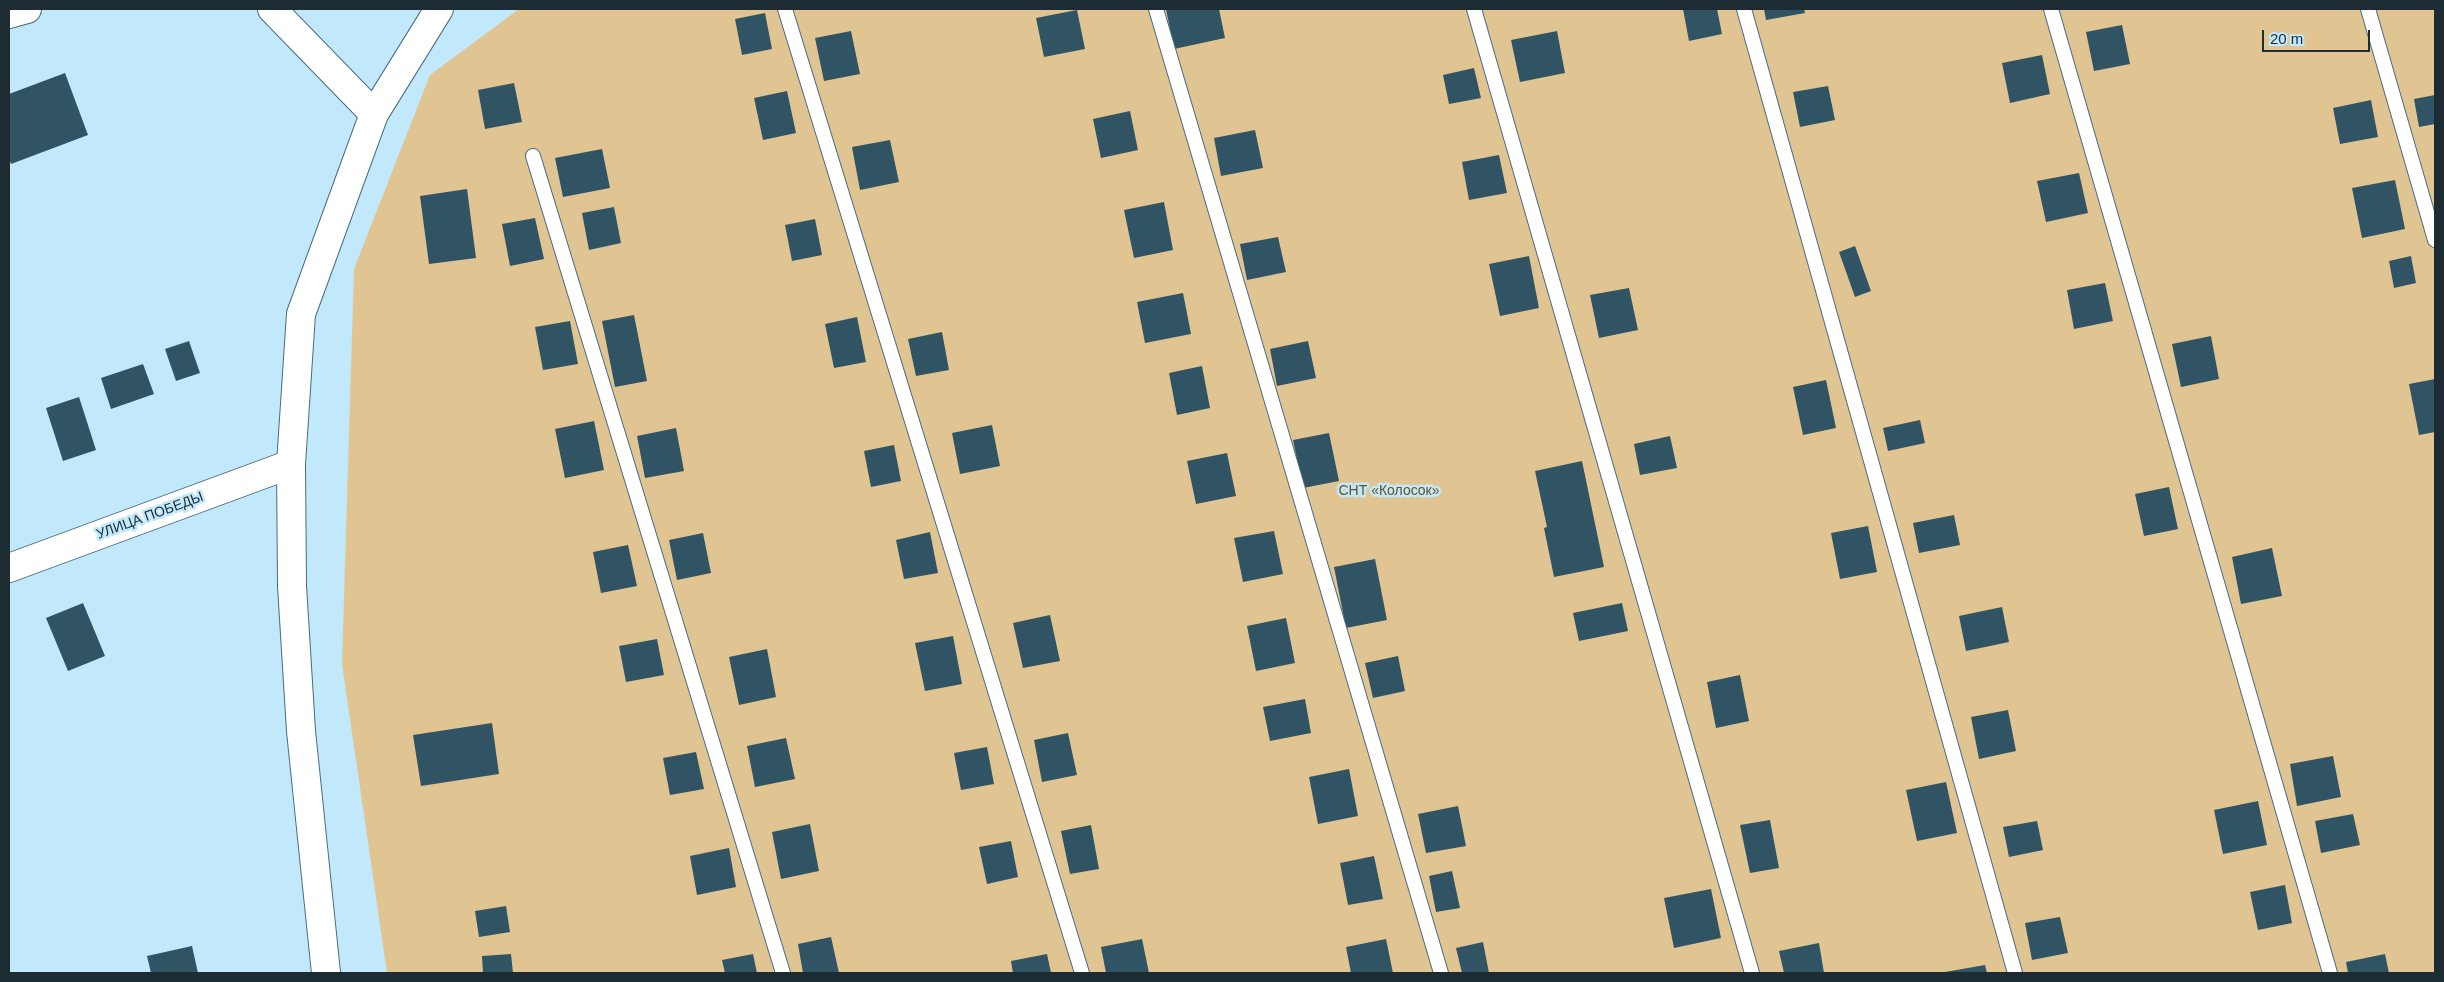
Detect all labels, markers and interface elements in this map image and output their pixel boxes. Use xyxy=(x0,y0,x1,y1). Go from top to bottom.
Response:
scale bar xyxy=(2264,20,2372,52)
text: 20 m xyxy=(2270,30,2303,47)
park label: СНТ «Колосок» xyxy=(1338,483,1440,499)
street label: УЛИЦА ПОБЕДЫ xyxy=(94,489,206,543)

